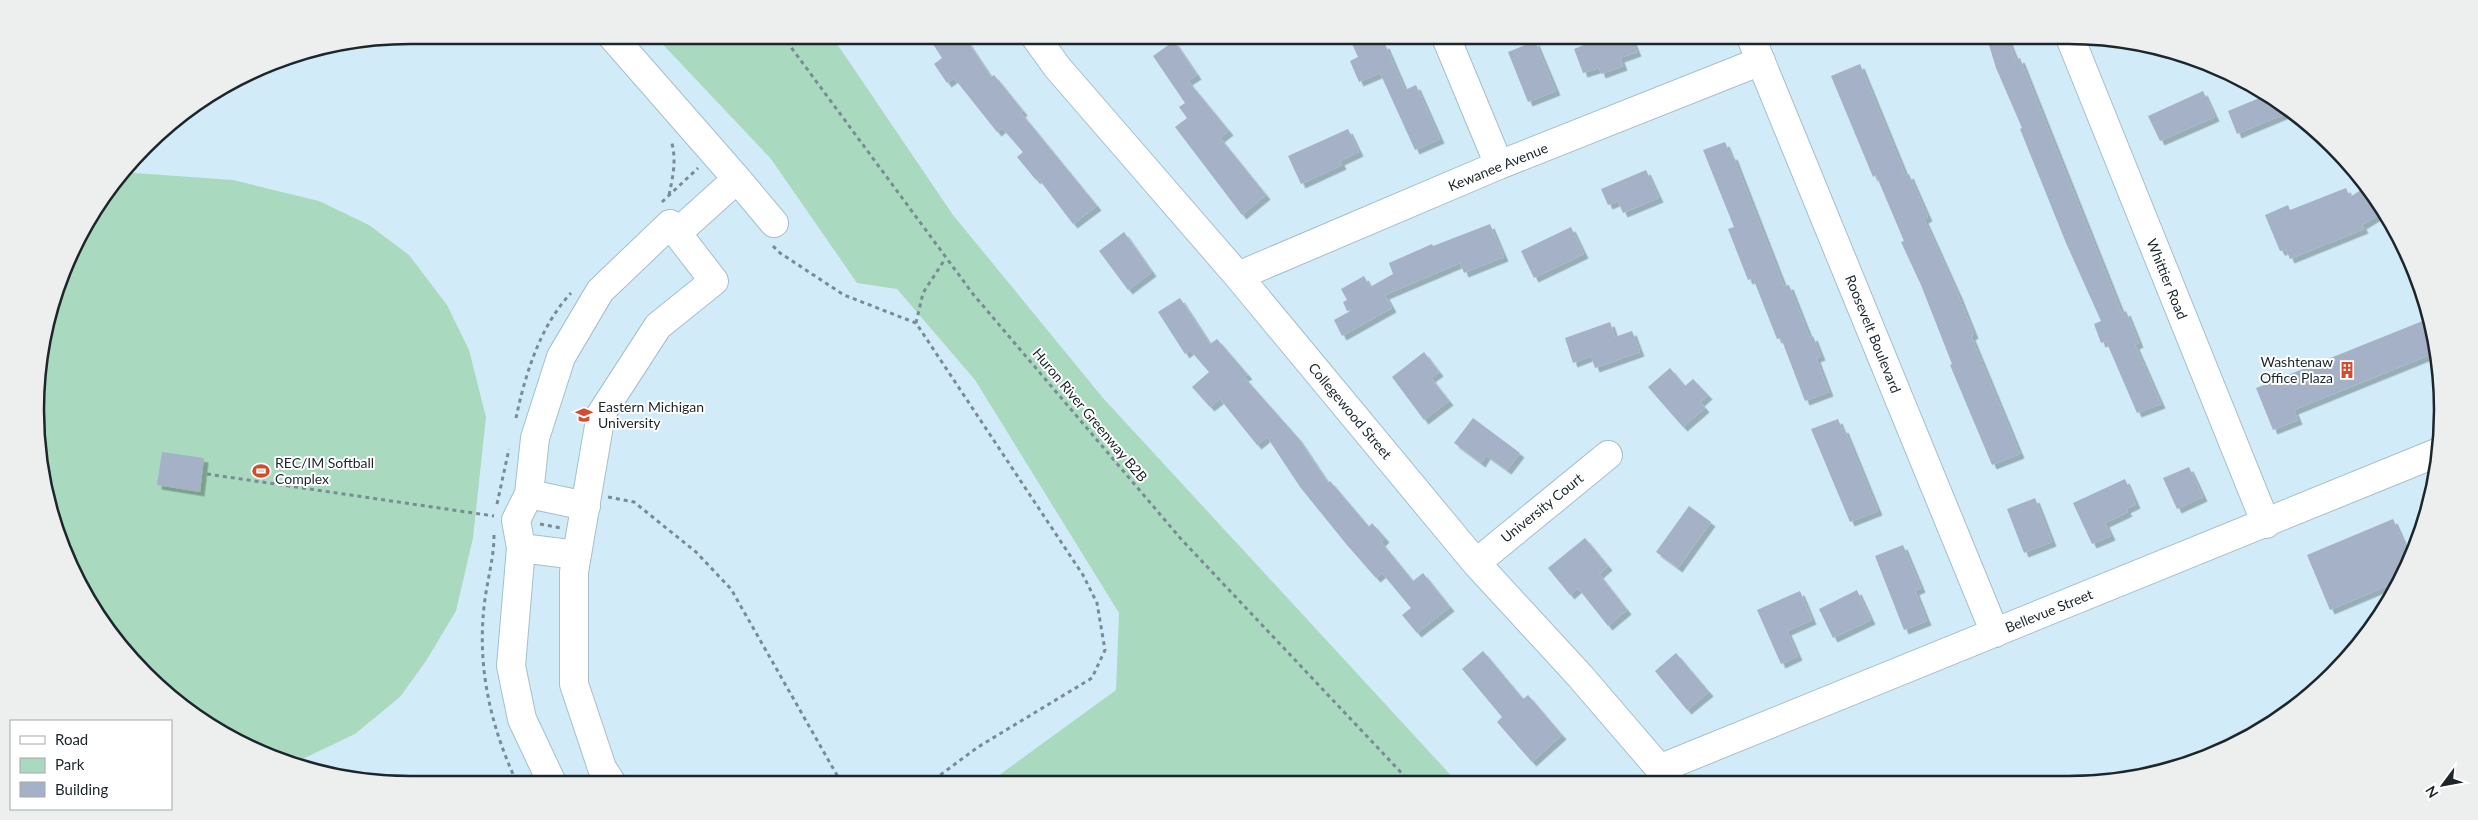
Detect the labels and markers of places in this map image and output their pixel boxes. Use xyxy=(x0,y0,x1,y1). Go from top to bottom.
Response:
place label: Washtenaw Office Plaza xyxy=(2260,353,2333,386)
building icon: Washtenaw Office Plaza xyxy=(2337,360,2357,380)
place label: Eastern Michigan University xyxy=(598,398,704,431)
school or university icon: Eastern Michigan University xyxy=(574,405,594,425)
place label: REC/IM Softball Complex xyxy=(275,454,374,487)
sports icon: REC/IM Softball Complex xyxy=(251,461,271,481)

